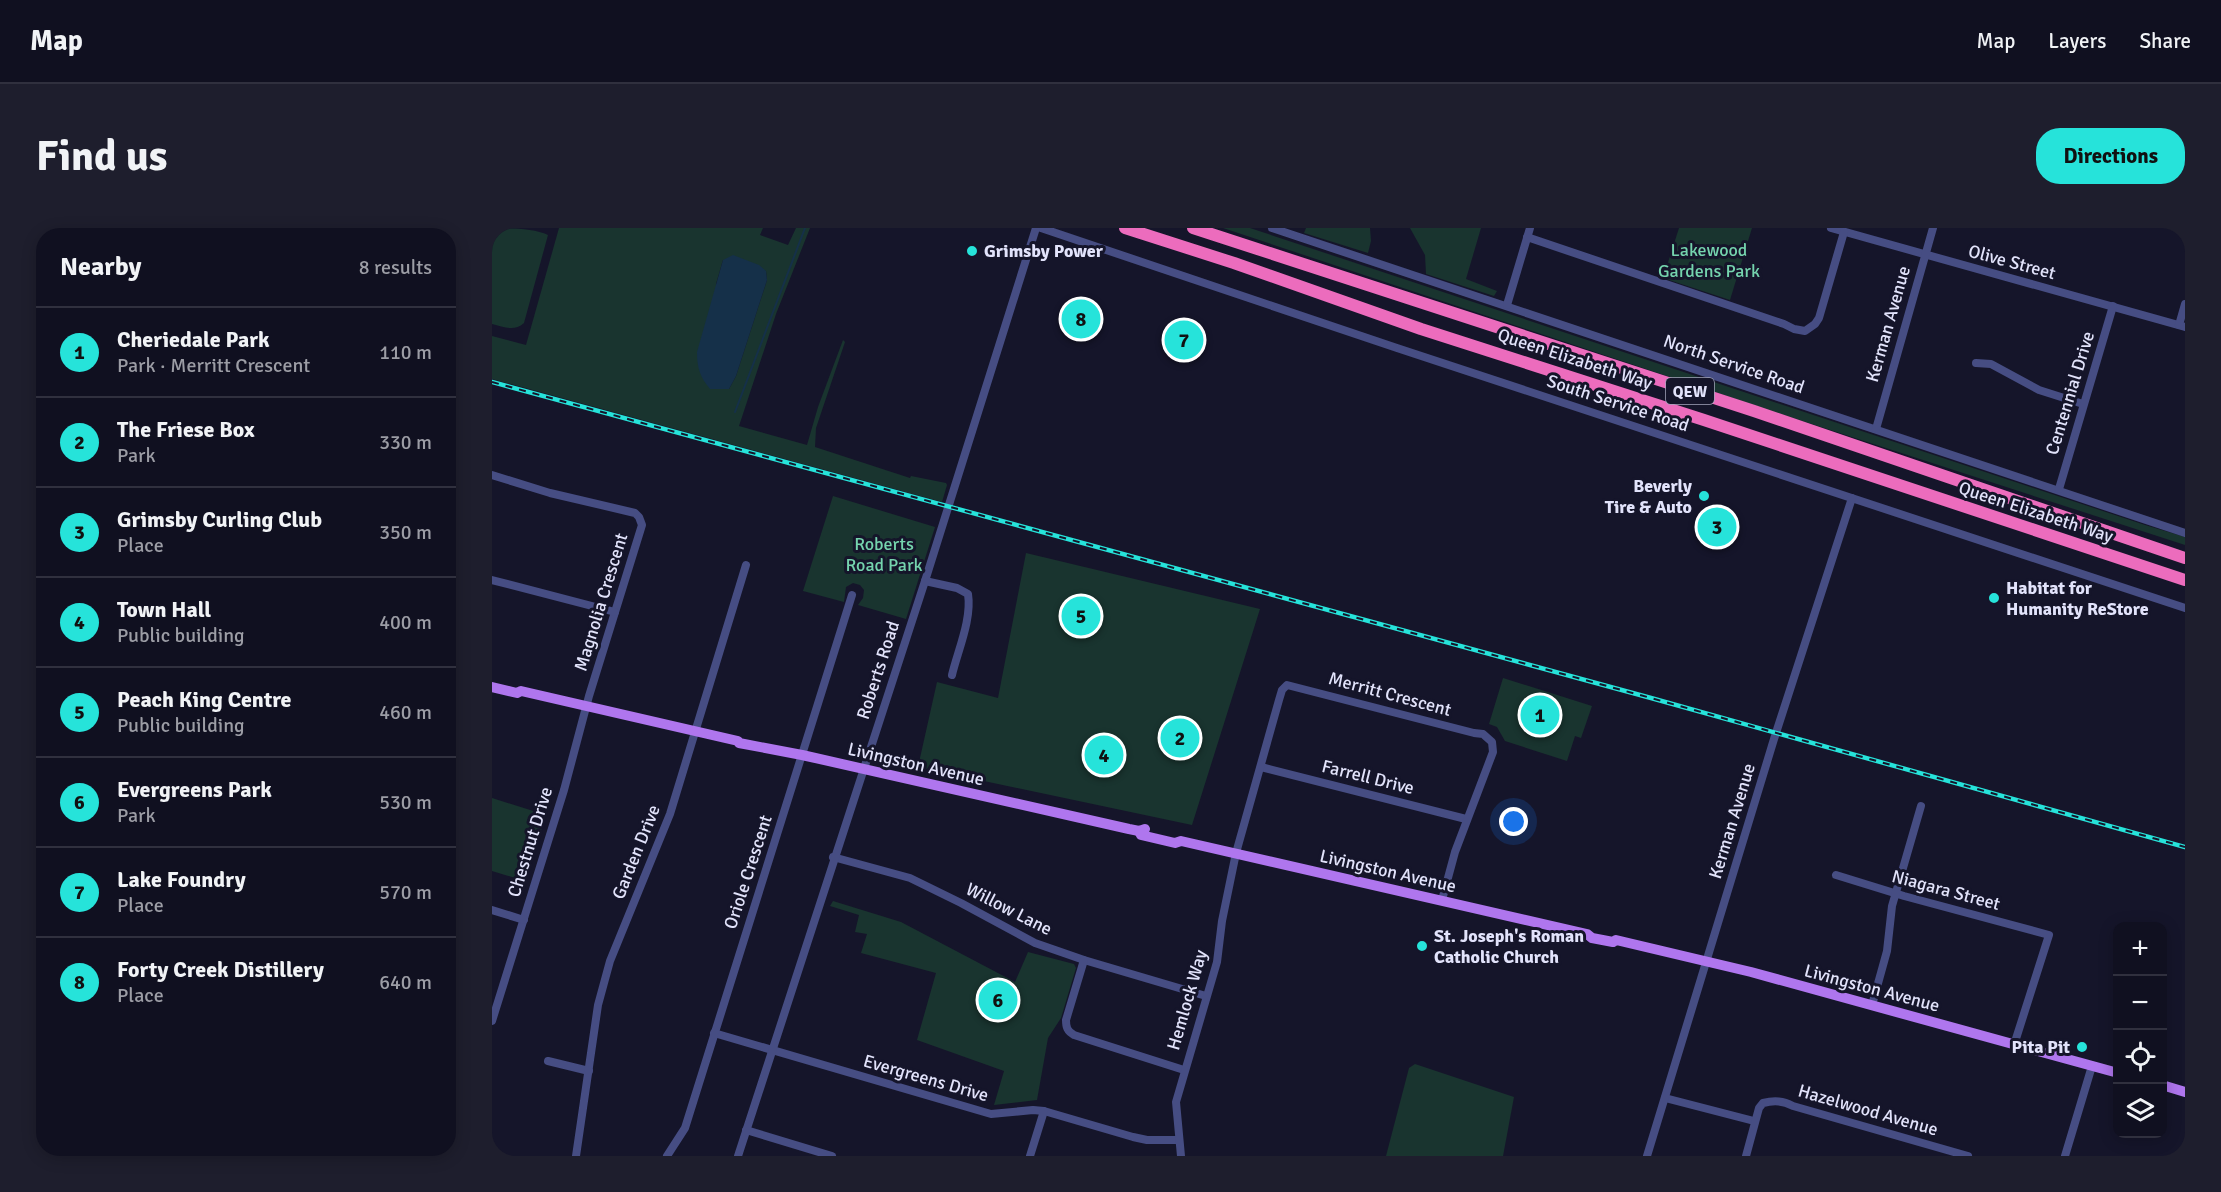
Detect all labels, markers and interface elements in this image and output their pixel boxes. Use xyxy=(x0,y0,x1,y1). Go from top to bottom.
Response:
text: Map xyxy=(30,24,83,58)
text: Map xyxy=(1977,28,2015,54)
text: Layers xyxy=(2048,28,2106,54)
text: Share xyxy=(2139,28,2191,54)
button: Directions xyxy=(2036,128,2185,184)
text: Find us xyxy=(36,131,167,182)
park label: Lakewood Gardens Park xyxy=(1658,239,1760,282)
place label: Grimsby Power xyxy=(984,240,1104,262)
street label: Olive Street xyxy=(1966,240,2058,284)
marker: Grimsby Power xyxy=(965,244,979,258)
text: Nearby xyxy=(60,251,141,283)
text: 8 results xyxy=(359,255,432,280)
street label: Kerman Avenue xyxy=(1861,263,1915,385)
pin: 8 xyxy=(1062,296,1100,341)
pin: 7 xyxy=(1164,318,1204,362)
street label: Queen Elizabeth Way xyxy=(1495,324,1656,395)
text: Cheriedale Park xyxy=(117,326,270,353)
street label: Centennial Drive xyxy=(2041,329,2099,457)
street label: North Service Road xyxy=(1661,330,1807,398)
text: 1 xyxy=(74,340,85,365)
text: 110 m xyxy=(379,340,432,365)
text: Park · Merritt Crescent xyxy=(117,353,310,378)
street label: South Service Road xyxy=(1544,370,1692,436)
road number: QEW xyxy=(1666,378,1714,404)
text: The Friese Box xyxy=(117,416,255,443)
text: 2 xyxy=(74,430,85,455)
text: 330 m xyxy=(379,430,432,455)
text: Park xyxy=(117,443,155,468)
place label: Beverly Tire & Auto xyxy=(1605,475,1692,518)
street label: Queen Elizabeth Way xyxy=(1956,477,2117,548)
marker: Beverly Tire & Auto xyxy=(1697,489,1711,503)
pin: 3 xyxy=(1698,504,1736,550)
text: Grimsby Curling Club xyxy=(117,506,322,533)
text: 3 xyxy=(74,520,85,545)
text: 350 m xyxy=(379,520,432,545)
street label: Magnolia Crescent xyxy=(570,530,632,674)
text: Place xyxy=(117,533,164,558)
park label: Roberts Road Park xyxy=(845,533,923,576)
place label: Habitat for Humanity ReStore xyxy=(2006,577,2149,620)
marker: Habitat for Humanity ReStore xyxy=(1987,591,2001,605)
pin: 5 xyxy=(1062,594,1100,638)
text: Town Hall xyxy=(117,596,211,623)
text: 4 xyxy=(74,610,85,635)
text: 400 m xyxy=(379,610,432,635)
street label: Roberts Road xyxy=(852,618,904,722)
text: Public building xyxy=(117,623,245,648)
street label: Merritt Crescent xyxy=(1326,667,1454,721)
text: Peach King Centre xyxy=(117,686,291,713)
pin: 1 xyxy=(1520,692,1560,738)
text: 5 xyxy=(74,700,85,725)
text: 460 m xyxy=(379,700,432,725)
text: Public building xyxy=(117,713,245,738)
pin: 2 xyxy=(1160,716,1200,760)
pin: 4 xyxy=(1084,732,1124,778)
street label: Livingston Avenue xyxy=(846,738,986,790)
street label: Farrell Drive xyxy=(1320,755,1416,799)
street label: Kerman Avenue xyxy=(1704,761,1760,881)
text: Evergreens Park xyxy=(117,776,272,803)
street label: Chestnut Drive xyxy=(503,784,557,900)
text: 6 xyxy=(74,790,85,815)
text: 530 m xyxy=(379,790,432,815)
street label: Garden Drive xyxy=(607,802,665,902)
text: Park xyxy=(117,803,155,828)
your location xyxy=(1499,807,1528,836)
street label: Oriole Crescent xyxy=(719,812,777,932)
street label: Livingston Avenue xyxy=(1318,845,1458,897)
street label: Niagara Street xyxy=(1889,865,2003,915)
text: Lake Foundry xyxy=(117,866,246,893)
street label: Willow Lane xyxy=(962,878,1056,940)
text: 7 xyxy=(74,880,85,905)
text: 570 m xyxy=(379,880,432,905)
text: Place xyxy=(117,893,164,918)
map controls xyxy=(2113,922,2167,1138)
button: + xyxy=(2113,922,2167,976)
place label: St. Joseph's Roman Catholic Church xyxy=(1434,925,1584,968)
marker: St. Joseph's Roman Catholic Church xyxy=(1415,939,1429,953)
street label: Hemlock Way xyxy=(1162,947,1212,1053)
text: Forty Creek Distillery xyxy=(117,956,324,983)
street label: Livingston Avenue xyxy=(1802,959,1942,1017)
text: 8 xyxy=(74,970,85,995)
text: 640 m xyxy=(379,970,432,995)
button: − xyxy=(2113,976,2167,1030)
pin: 6 xyxy=(978,978,1018,1022)
text: Place xyxy=(117,983,164,1008)
button: locate xyxy=(2113,1030,2167,1084)
place label: Pita Pit xyxy=(2012,1036,2070,1058)
marker: Pita Pit xyxy=(2075,1040,2089,1054)
street label: Evergreens Drive xyxy=(861,1050,991,1106)
street label: Hazelwood Avenue xyxy=(1796,1080,1940,1140)
button: layers xyxy=(2113,1084,2167,1138)

